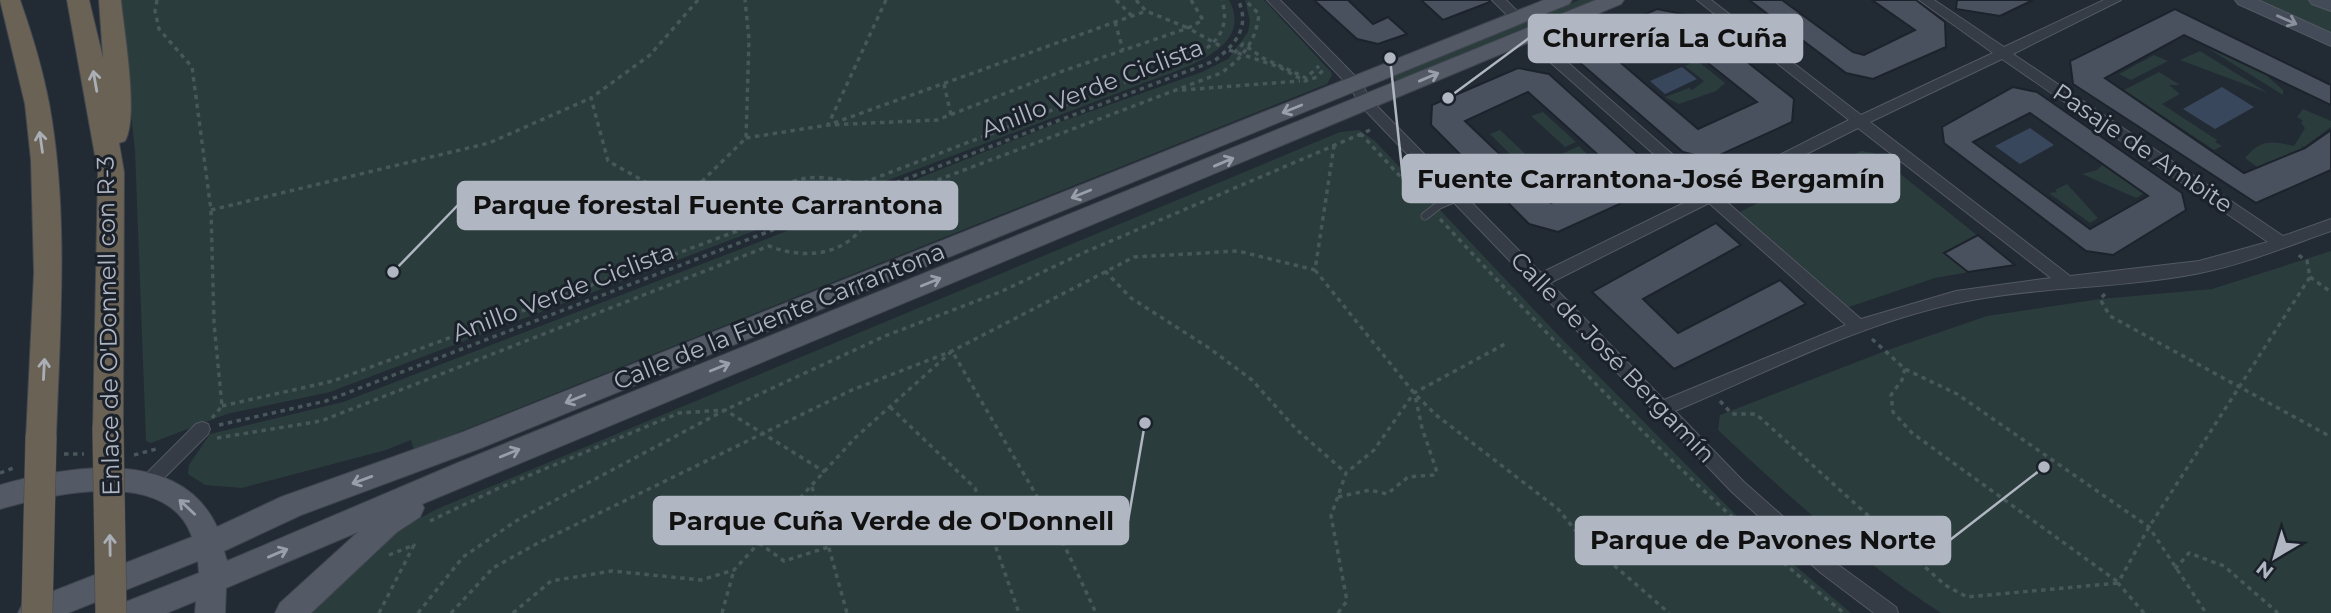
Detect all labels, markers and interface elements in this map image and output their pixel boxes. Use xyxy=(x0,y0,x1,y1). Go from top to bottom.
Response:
one-way arrow xyxy=(2276,14,2298,27)
callout: Churrería La Cuña xyxy=(1529,15,1802,62)
text: Churrería La Cuña xyxy=(1542,22,1788,54)
street label: Anillo Verde Ciclista xyxy=(977,32,1207,144)
one-way arrow xyxy=(1418,69,1440,82)
one-way arrow xyxy=(88,70,101,93)
street label: Pasaje de Ambite xyxy=(2048,77,2238,219)
one-way arrow xyxy=(1281,103,1303,116)
one-way arrow xyxy=(34,131,47,154)
one-way arrow xyxy=(1212,155,1234,168)
callout: Fuente Carrantona-José Bergamín xyxy=(1403,155,1899,202)
street label: Enlace de O'Donnell con R-3 xyxy=(91,156,125,496)
text: Fuente Carrantona-José Bergamín xyxy=(1417,163,1885,195)
callout: Parque forestal Fuente Carrantona xyxy=(458,182,957,229)
one-way arrow xyxy=(1070,188,1092,201)
text: Parque forestal Fuente Carrantona xyxy=(473,189,943,221)
street label: Anillo Verde Ciclista xyxy=(448,236,678,348)
street label: Calle de la Fuente Carrantona xyxy=(609,236,949,396)
street label: Calle de José Bergamín xyxy=(1505,246,1721,468)
one-way arrow xyxy=(920,274,941,287)
one-way arrow xyxy=(38,359,51,381)
one-way arrow xyxy=(709,360,731,373)
one-way arrow xyxy=(564,393,586,406)
one-way arrow xyxy=(498,446,520,459)
one-way arrow xyxy=(352,475,374,487)
callout: Parque Cuña Verde de O'Donnell xyxy=(654,497,1128,544)
one-way arrow xyxy=(179,499,196,516)
text: Parque Cuña Verde de O'Donnell xyxy=(668,505,1114,537)
callout: Parque de Pavones Norte xyxy=(1576,517,1950,564)
north arrow xyxy=(2240,522,2310,592)
text: Parque de Pavones Norte xyxy=(1590,524,1936,556)
one-way arrow xyxy=(103,534,117,557)
one-way arrow xyxy=(267,546,289,559)
text: N xyxy=(2252,556,2278,584)

